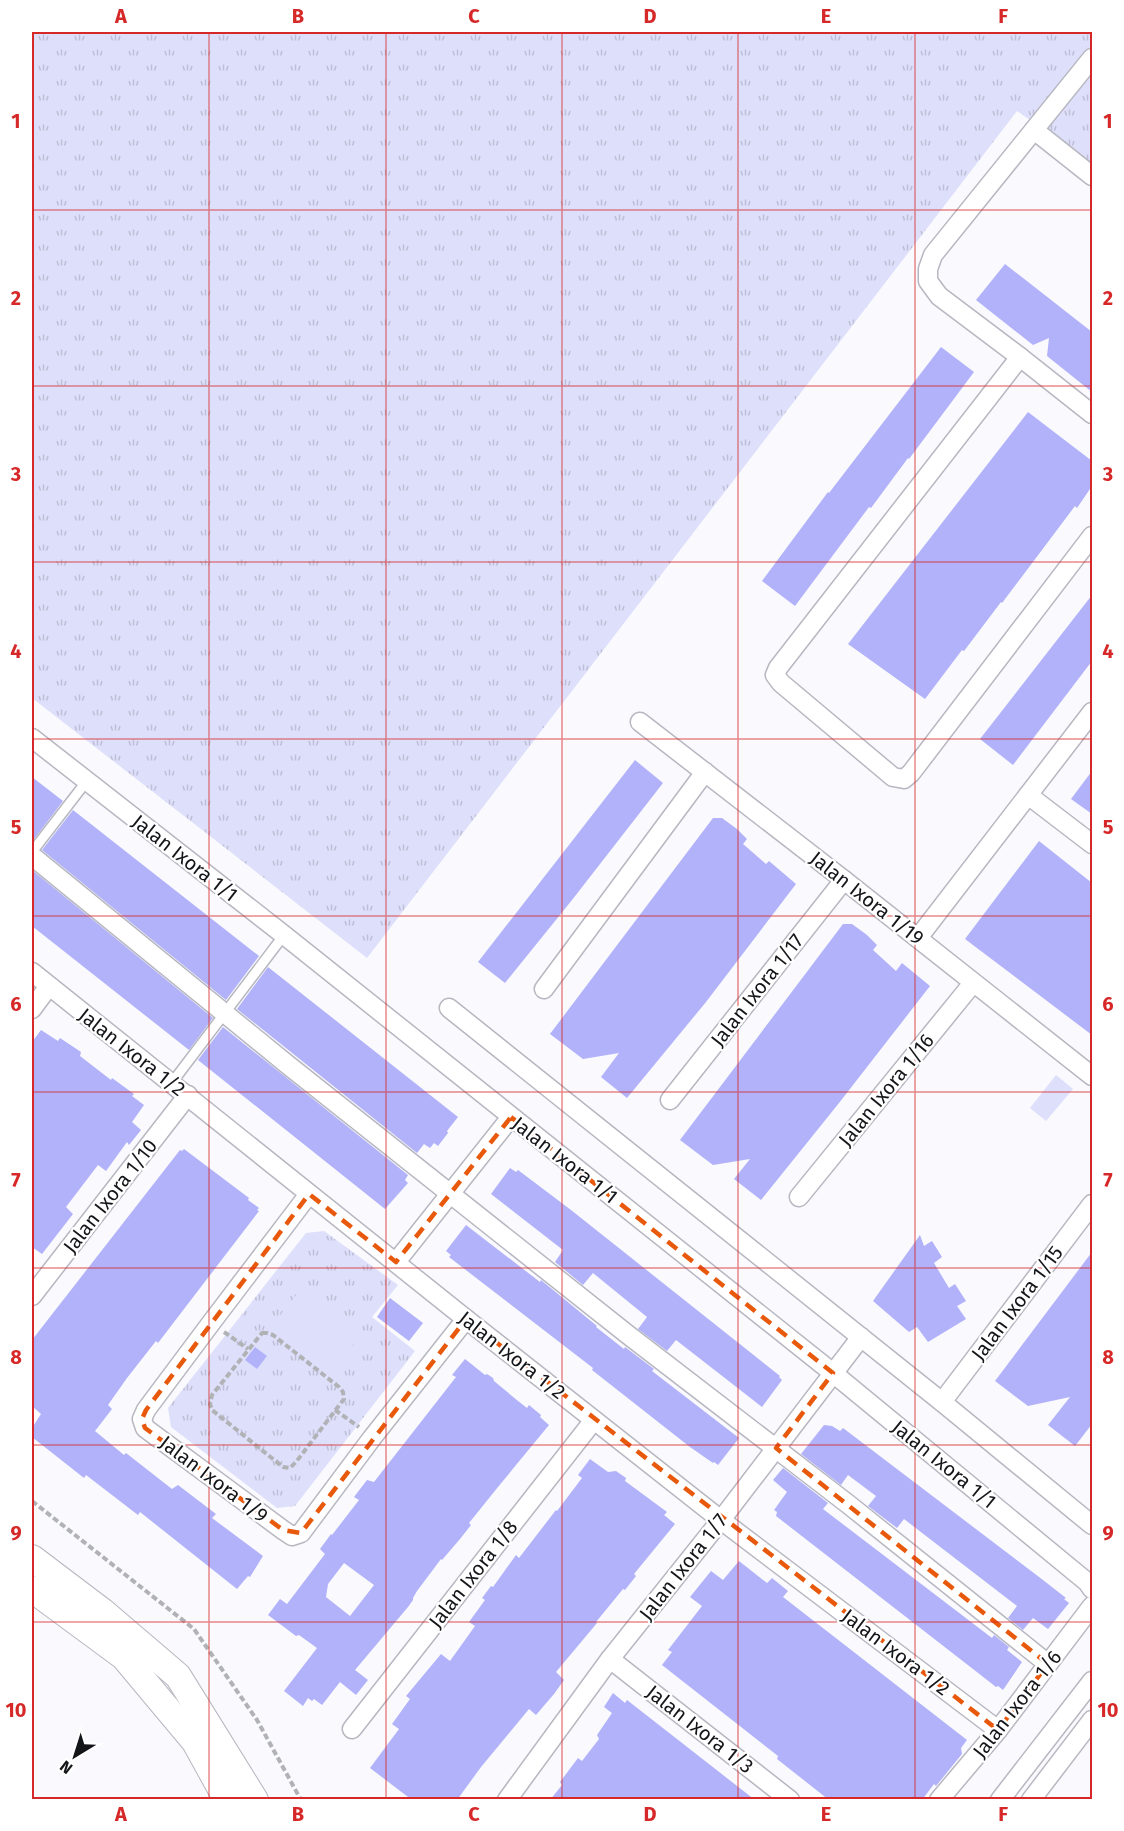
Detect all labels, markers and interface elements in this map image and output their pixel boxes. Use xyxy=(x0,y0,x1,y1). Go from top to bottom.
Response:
text: A xyxy=(114,4,128,28)
text: B xyxy=(292,4,304,28)
text: C xyxy=(468,4,480,28)
text: D xyxy=(643,4,657,28)
text: E xyxy=(821,4,831,28)
text: F xyxy=(998,4,1008,28)
text: 1 xyxy=(11,109,21,133)
text: 1 xyxy=(1103,109,1113,133)
text: 2 xyxy=(11,286,21,310)
text: 2 xyxy=(1103,286,1113,310)
text: 3 xyxy=(10,462,21,486)
text: 3 xyxy=(1102,462,1113,486)
text: 4 xyxy=(10,639,22,663)
text: 4 xyxy=(1102,639,1114,663)
street label: Jalan Ixora 1/1 xyxy=(127,809,243,907)
text: 5 xyxy=(11,815,22,839)
text: 5 xyxy=(1103,815,1114,839)
street label: Jalan Ixora 1/19 xyxy=(805,846,929,950)
street label: Jalan Ixora 1/17 xyxy=(706,929,808,1051)
text: 6 xyxy=(10,992,22,1016)
text: 6 xyxy=(1102,992,1114,1016)
street label: Jalan Ixora 1/2 xyxy=(74,1003,190,1101)
street label: Jalan Ixora 1/16 xyxy=(833,1029,939,1151)
street label: Jalan Ixora 1/1 xyxy=(507,1111,623,1209)
street label: Jalan Ixora 1/10 xyxy=(58,1134,162,1258)
text: 7 xyxy=(11,1168,21,1192)
text: 7 xyxy=(1103,1168,1113,1192)
street label: Jalan Ixora 1/15 xyxy=(966,1241,1068,1365)
street label: Jalan Ixora 1/2 xyxy=(454,1306,570,1404)
text: 8 xyxy=(10,1345,22,1369)
text: 8 xyxy=(1102,1345,1114,1369)
street label: Jalan Ixora 1/1 xyxy=(887,1415,1001,1513)
street label: Jalan Ixora 1/9 xyxy=(155,1430,273,1528)
street label: Jalan Ixora 1/7 xyxy=(634,1509,732,1625)
street label: Jalan Ixora 1/8 xyxy=(423,1515,523,1633)
text: 9 xyxy=(10,1521,22,1545)
text: 9 xyxy=(1102,1521,1114,1545)
street label: Jalan Ixora 1/2 xyxy=(837,1604,955,1700)
street label: Jalan Ixora 1/6 xyxy=(968,1645,1066,1763)
street label: Jalan Ixora 1/3 xyxy=(642,1680,758,1778)
text: 10 xyxy=(6,1698,26,1722)
text: 10 xyxy=(1098,1698,1118,1722)
north arrow xyxy=(45,1726,105,1786)
text: N xyxy=(56,1757,76,1778)
text: A xyxy=(114,1802,128,1826)
text: B xyxy=(292,1802,304,1826)
text: C xyxy=(468,1802,480,1826)
text: D xyxy=(643,1802,657,1826)
text: E xyxy=(821,1802,831,1826)
text: F xyxy=(998,1802,1008,1826)

